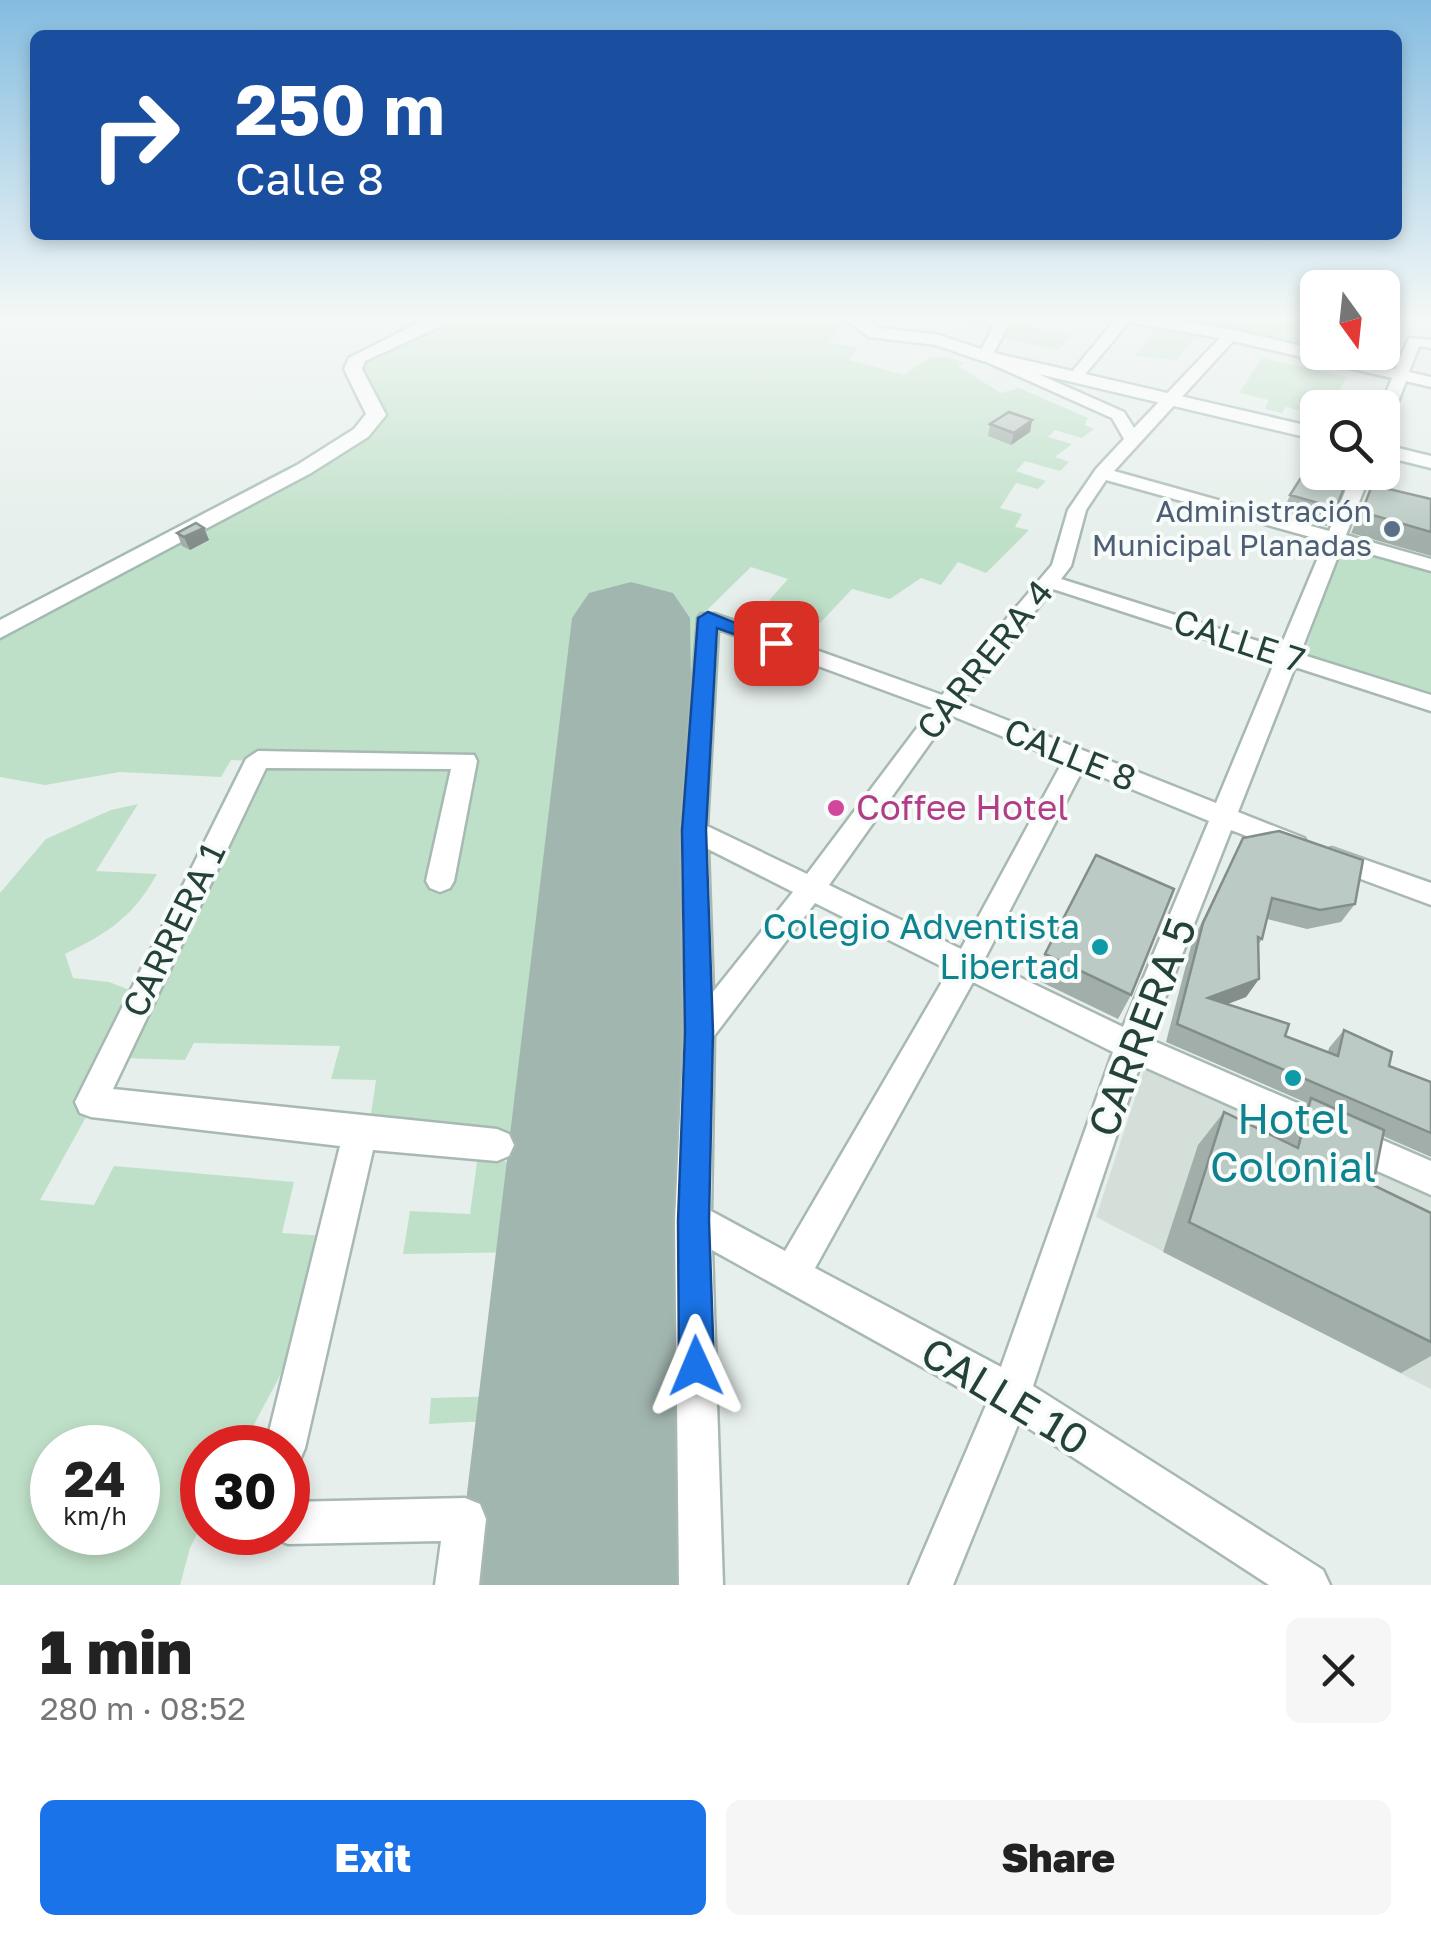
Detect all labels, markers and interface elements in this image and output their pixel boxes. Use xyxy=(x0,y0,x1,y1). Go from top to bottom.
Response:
text: 250 m xyxy=(235,66,445,150)
icon: right xyxy=(70,70,200,200)
text: Calle 8 xyxy=(235,151,384,205)
north arrow xyxy=(1300,270,1400,370)
map controls xyxy=(1300,270,1400,490)
button: search xyxy=(1300,390,1400,490)
place label: Administración Municipal Planadas xyxy=(1092,493,1372,563)
marker: Administración Municipal Planadas xyxy=(1381,518,1403,540)
street label: CARRERA 4 xyxy=(907,571,1061,748)
street label: CALLE 7 xyxy=(1169,599,1310,681)
pin xyxy=(734,601,819,686)
icon: arrive xyxy=(749,616,804,671)
street label: CALLE 8 xyxy=(999,709,1142,799)
place label: Coffee Hotel xyxy=(856,786,1068,828)
marker: Coffee Hotel xyxy=(825,797,847,819)
street label: CARRERA 1 xyxy=(113,836,233,1023)
place label: Colegio Adventista Libertad xyxy=(763,905,1080,987)
street label: CARRERA 5 xyxy=(1076,910,1206,1143)
marker: Colegio Adventista Libertad xyxy=(1089,936,1111,958)
marker: Hotel Colonial xyxy=(1282,1067,1304,1089)
place label: Hotel Colonial xyxy=(1210,1093,1376,1191)
position arrow xyxy=(644,1314,748,1418)
street label: CALLE 10 xyxy=(913,1326,1098,1465)
speed limit sign: 30 xyxy=(180,1425,310,1555)
text: 24 xyxy=(64,1448,126,1508)
text: km/h xyxy=(63,1500,127,1531)
text: 1 min xyxy=(40,1615,192,1687)
button: close xyxy=(1286,1618,1391,1723)
text: 280 m · 08:52 xyxy=(40,1689,246,1727)
button: Exit xyxy=(40,1800,706,1915)
button: Share xyxy=(726,1800,1391,1915)

